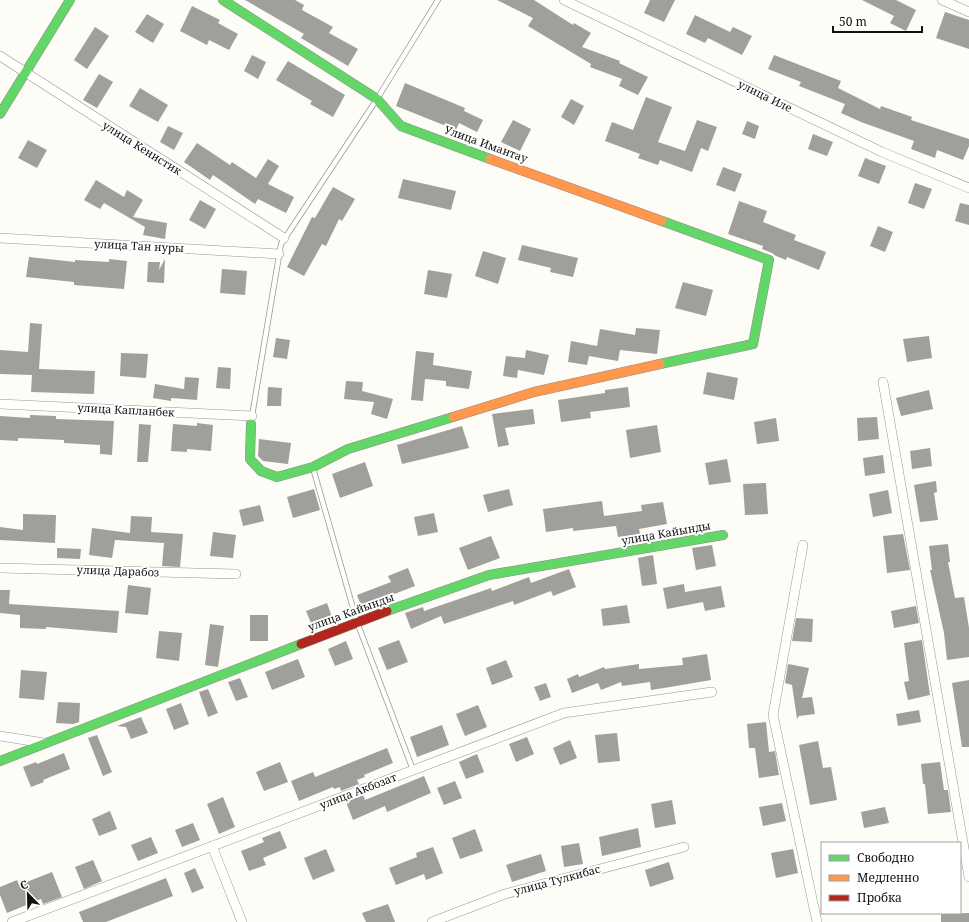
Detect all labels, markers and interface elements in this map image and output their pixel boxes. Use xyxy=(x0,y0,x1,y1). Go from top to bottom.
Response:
scale bar xyxy=(833,8,922,34)
text: 50 m xyxy=(839,13,867,30)
street label: улица Иле xyxy=(736,76,795,115)
street label: улица Кенистик xyxy=(100,117,185,178)
street label: Улица Имантау xyxy=(442,121,531,166)
street label: улица Тан нуры xyxy=(94,236,184,255)
street label: улица Капланбек xyxy=(77,399,175,420)
street label: улица Кайынды xyxy=(620,517,712,548)
street label: улица Дарабоз xyxy=(77,562,160,579)
street label: улица Кайынды xyxy=(306,589,396,634)
street label: улица Акбозат xyxy=(317,769,399,812)
legend xyxy=(821,842,961,914)
text: Свободно xyxy=(857,849,914,866)
street label: улица Тулкибас xyxy=(512,861,602,898)
text: Медленно xyxy=(857,869,919,886)
north arrow xyxy=(8,874,48,914)
text: С xyxy=(18,876,30,893)
text: Пробка xyxy=(857,889,902,906)

